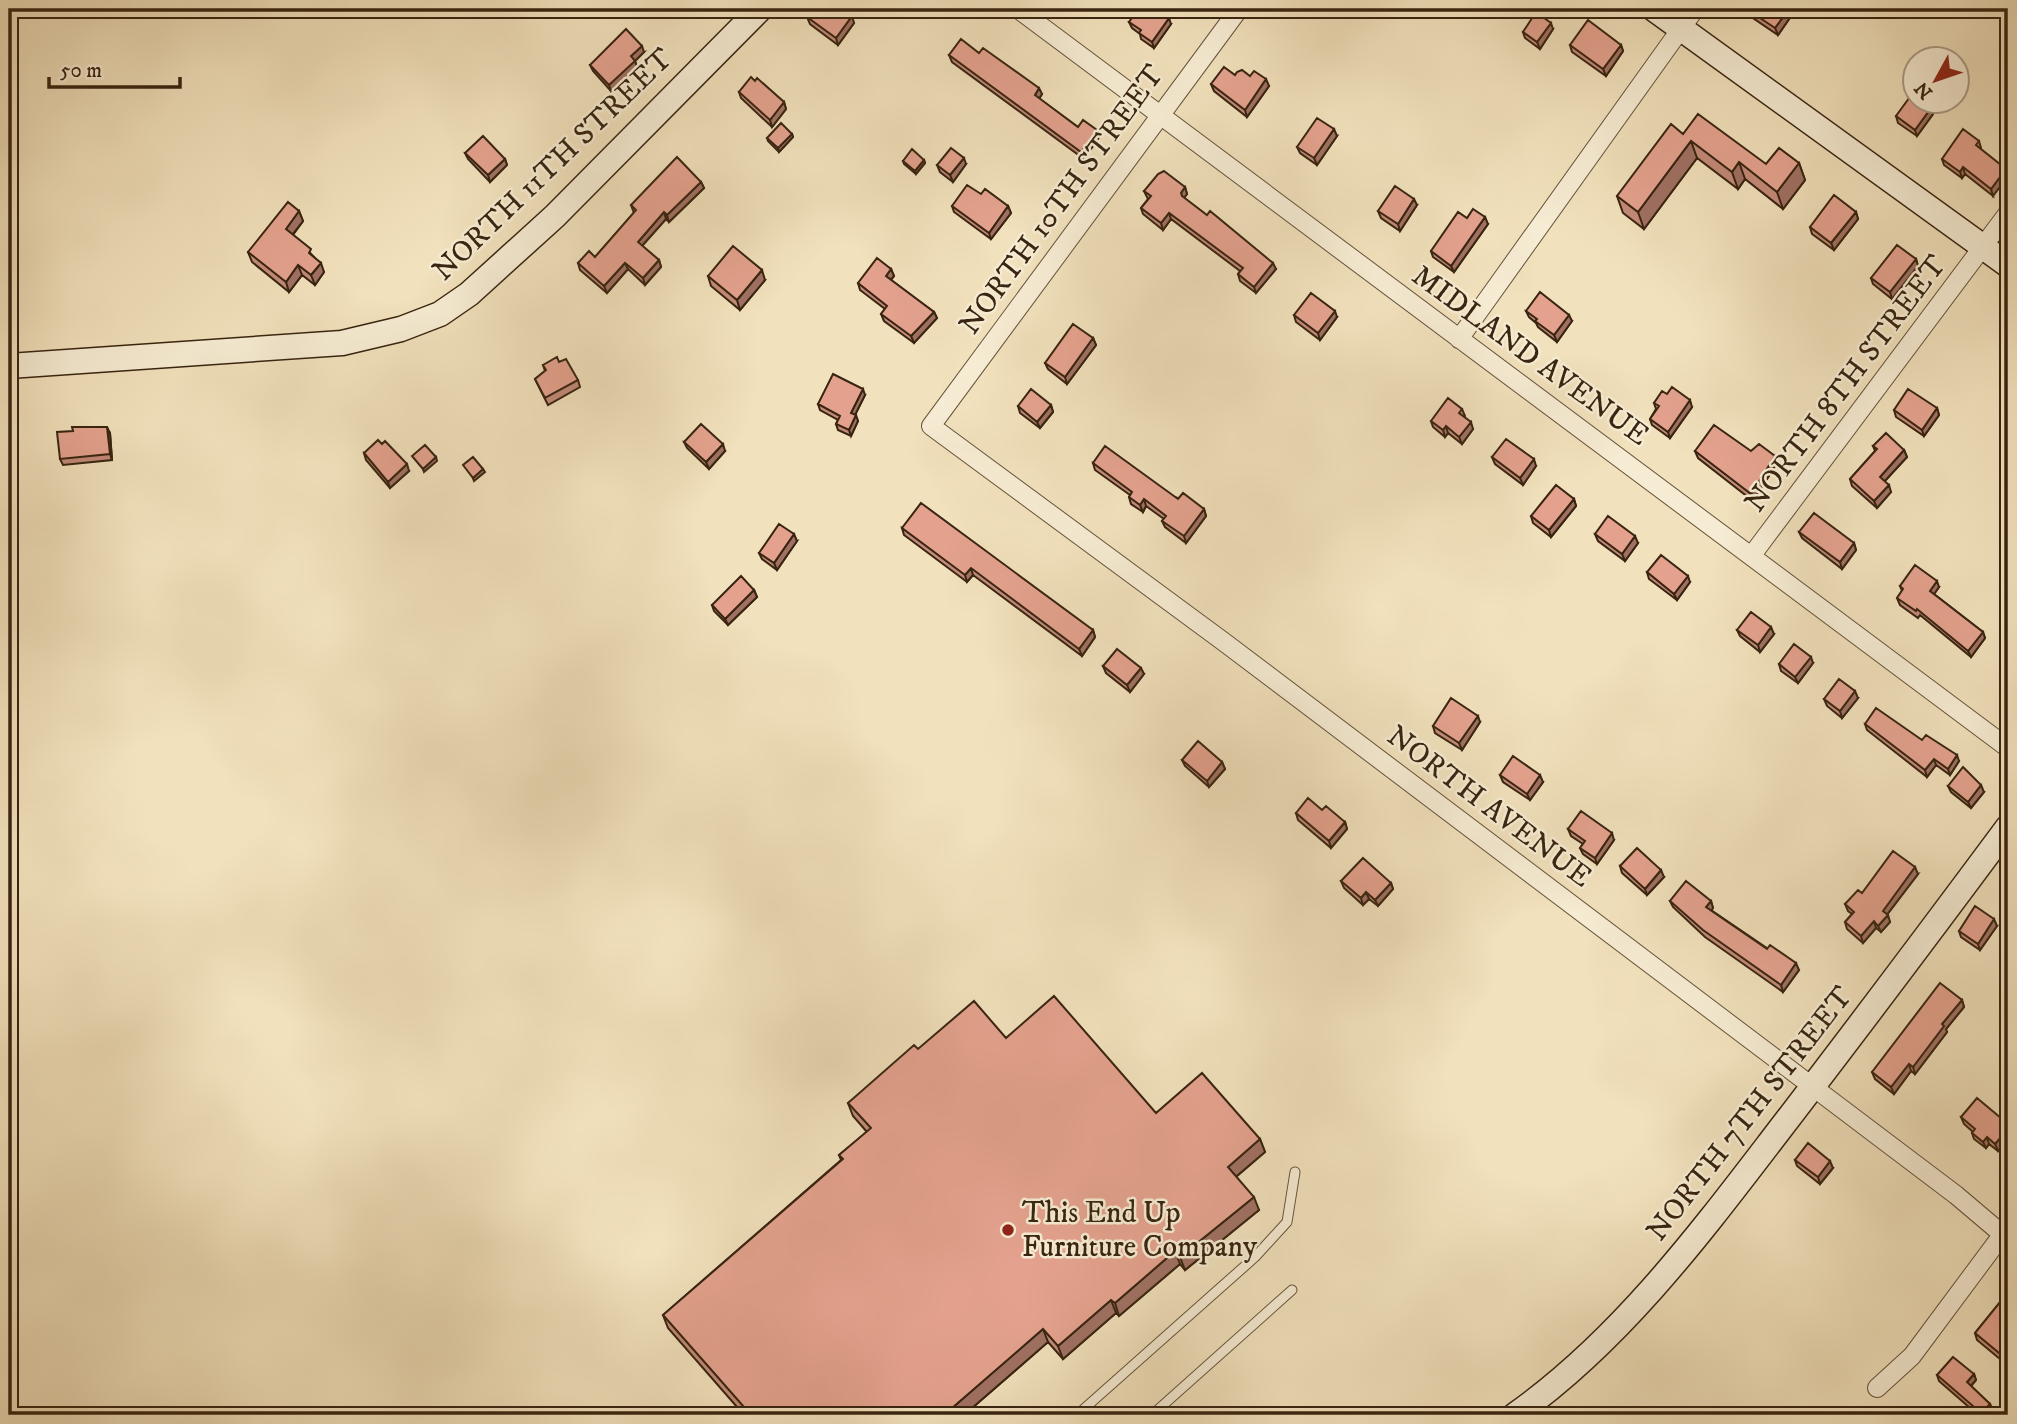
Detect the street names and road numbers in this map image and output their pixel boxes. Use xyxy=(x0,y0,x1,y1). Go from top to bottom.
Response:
street label: NORTH 11TH STREET xyxy=(425,41,681,289)
street label: NORTH 10TH STREET xyxy=(952,58,1173,342)
street label: NORTH 8TH STREET xyxy=(1737,248,1955,520)
street label: MIDLAND AVENUE xyxy=(1404,258,1656,454)
street label: NORTH AVENUE xyxy=(1379,718,1599,896)
street label: NORTH 7TH STREET xyxy=(1639,979,1861,1249)

